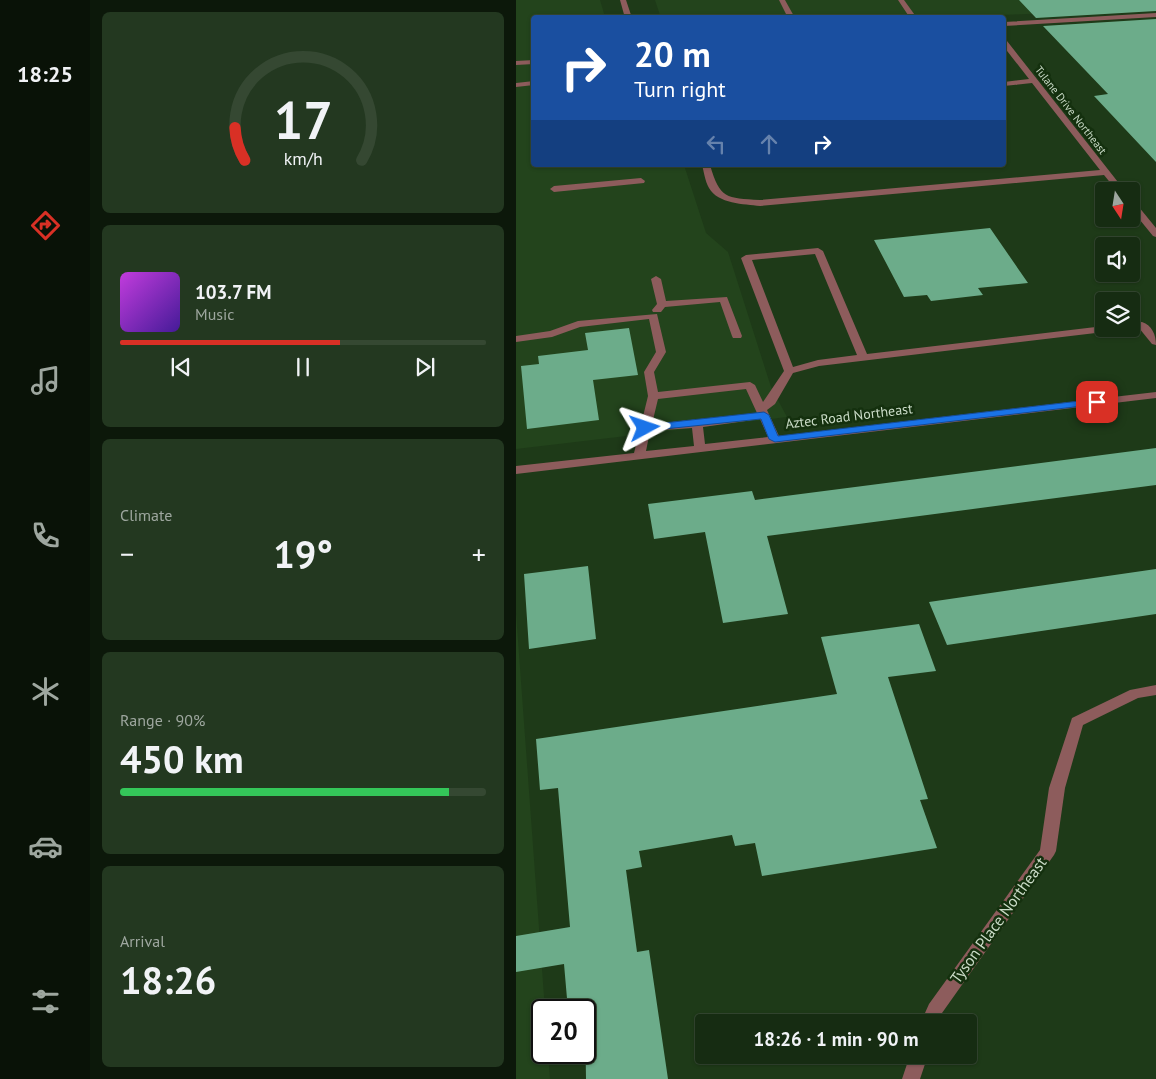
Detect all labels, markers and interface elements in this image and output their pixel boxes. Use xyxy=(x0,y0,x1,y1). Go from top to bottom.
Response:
text: 20 m xyxy=(634,31,711,77)
icon: right xyxy=(551,35,616,100)
text: 18:25 xyxy=(17,60,73,88)
street label: Tulane Drive Northeast xyxy=(1032,63,1110,157)
text: Turn right xyxy=(634,75,726,103)
text: 17 xyxy=(274,86,332,153)
icon: left xyxy=(702,130,730,158)
icon: ahead xyxy=(755,130,783,158)
icon: right xyxy=(808,130,836,158)
text: km/h xyxy=(283,147,323,170)
north arrow xyxy=(1095,182,1140,228)
map controls xyxy=(1095,182,1140,337)
icon: directions xyxy=(28,208,63,243)
button: sound xyxy=(1095,237,1140,282)
text: 103.7 FM xyxy=(195,280,271,304)
button: layers xyxy=(1095,292,1140,337)
text: Music xyxy=(195,304,235,324)
icon: previous xyxy=(167,353,195,381)
icon: pause xyxy=(289,353,317,381)
icon: next xyxy=(411,353,439,381)
icon: music xyxy=(28,363,63,398)
pin xyxy=(1076,381,1118,423)
icon: arrive xyxy=(1083,388,1111,416)
street label: Aztec Road Northeast xyxy=(784,399,914,433)
position arrow xyxy=(618,401,670,453)
text: Climate xyxy=(120,505,172,525)
icon: phone xyxy=(28,518,63,553)
text: 19° xyxy=(273,529,333,578)
text: − xyxy=(120,535,134,572)
text: + xyxy=(472,535,486,572)
icon: climate xyxy=(28,674,63,709)
text: Range · 90% xyxy=(120,710,205,730)
text: 450 km xyxy=(120,734,244,783)
icon: car xyxy=(28,829,63,864)
street label: Tyson Place Northeast xyxy=(946,853,1051,987)
text: Arrival xyxy=(120,931,165,951)
text: 18:26 xyxy=(120,955,216,1004)
icon: filters xyxy=(28,984,63,1019)
speed limit sign: 20 xyxy=(531,999,596,1064)
text: 18:26 · 1 min · 90 m xyxy=(753,1027,919,1051)

